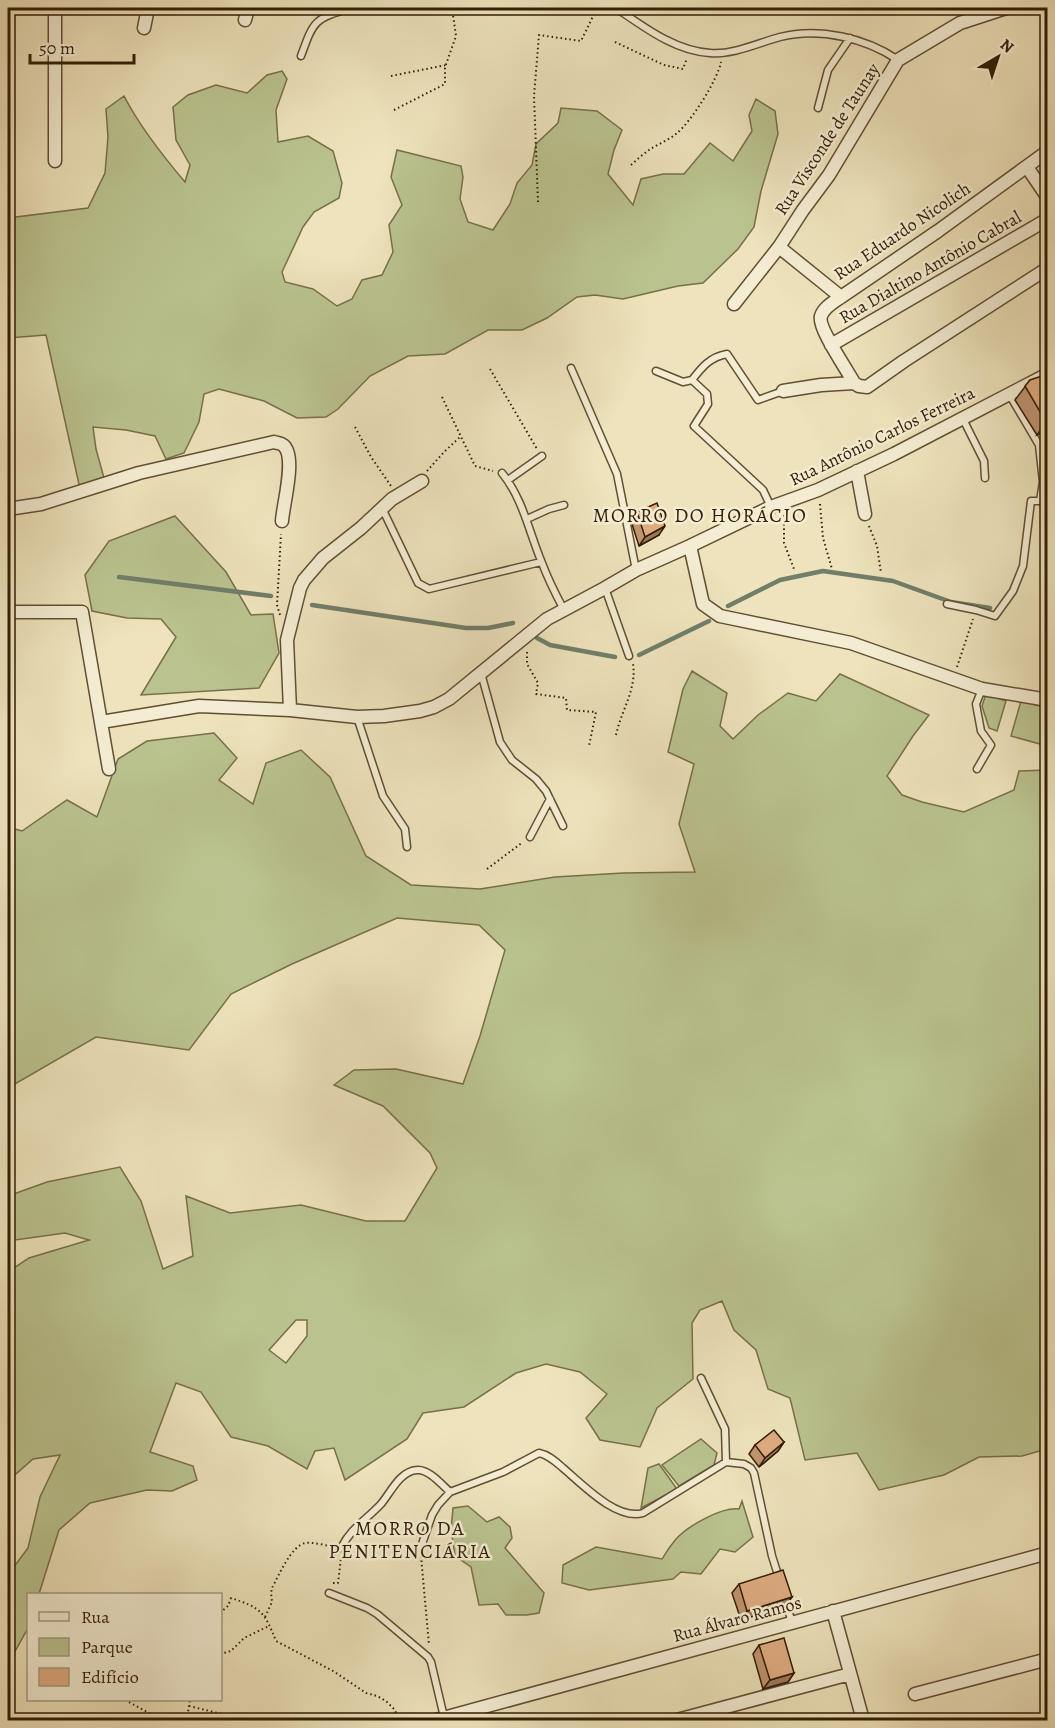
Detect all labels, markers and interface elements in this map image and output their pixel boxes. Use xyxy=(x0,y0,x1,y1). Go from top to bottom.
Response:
scale bar xyxy=(30,27,134,65)
north arrow xyxy=(968,27,1028,87)
text: N xyxy=(995,34,1019,59)
text: 50 m xyxy=(39,36,75,60)
street label: Rua Visconde de Taunay xyxy=(769,58,886,220)
street label: Rua Eduardo Nicolich xyxy=(829,176,975,286)
street label: Rua Dialtino Antônio Cabral xyxy=(834,205,1026,329)
street label: Rua Antônio Carlos Ferreira xyxy=(785,380,979,491)
district label: MORRO DO HORÁCIO xyxy=(593,502,807,529)
district label: MORRO DA PENITENCIÁRIA xyxy=(329,1515,491,1565)
street label: Rua Álvaro Ramos xyxy=(670,1590,804,1648)
legend xyxy=(27,1593,222,1701)
text: Rua xyxy=(81,1605,110,1629)
text: Parque xyxy=(81,1635,133,1659)
text: Edifício xyxy=(81,1665,139,1689)

